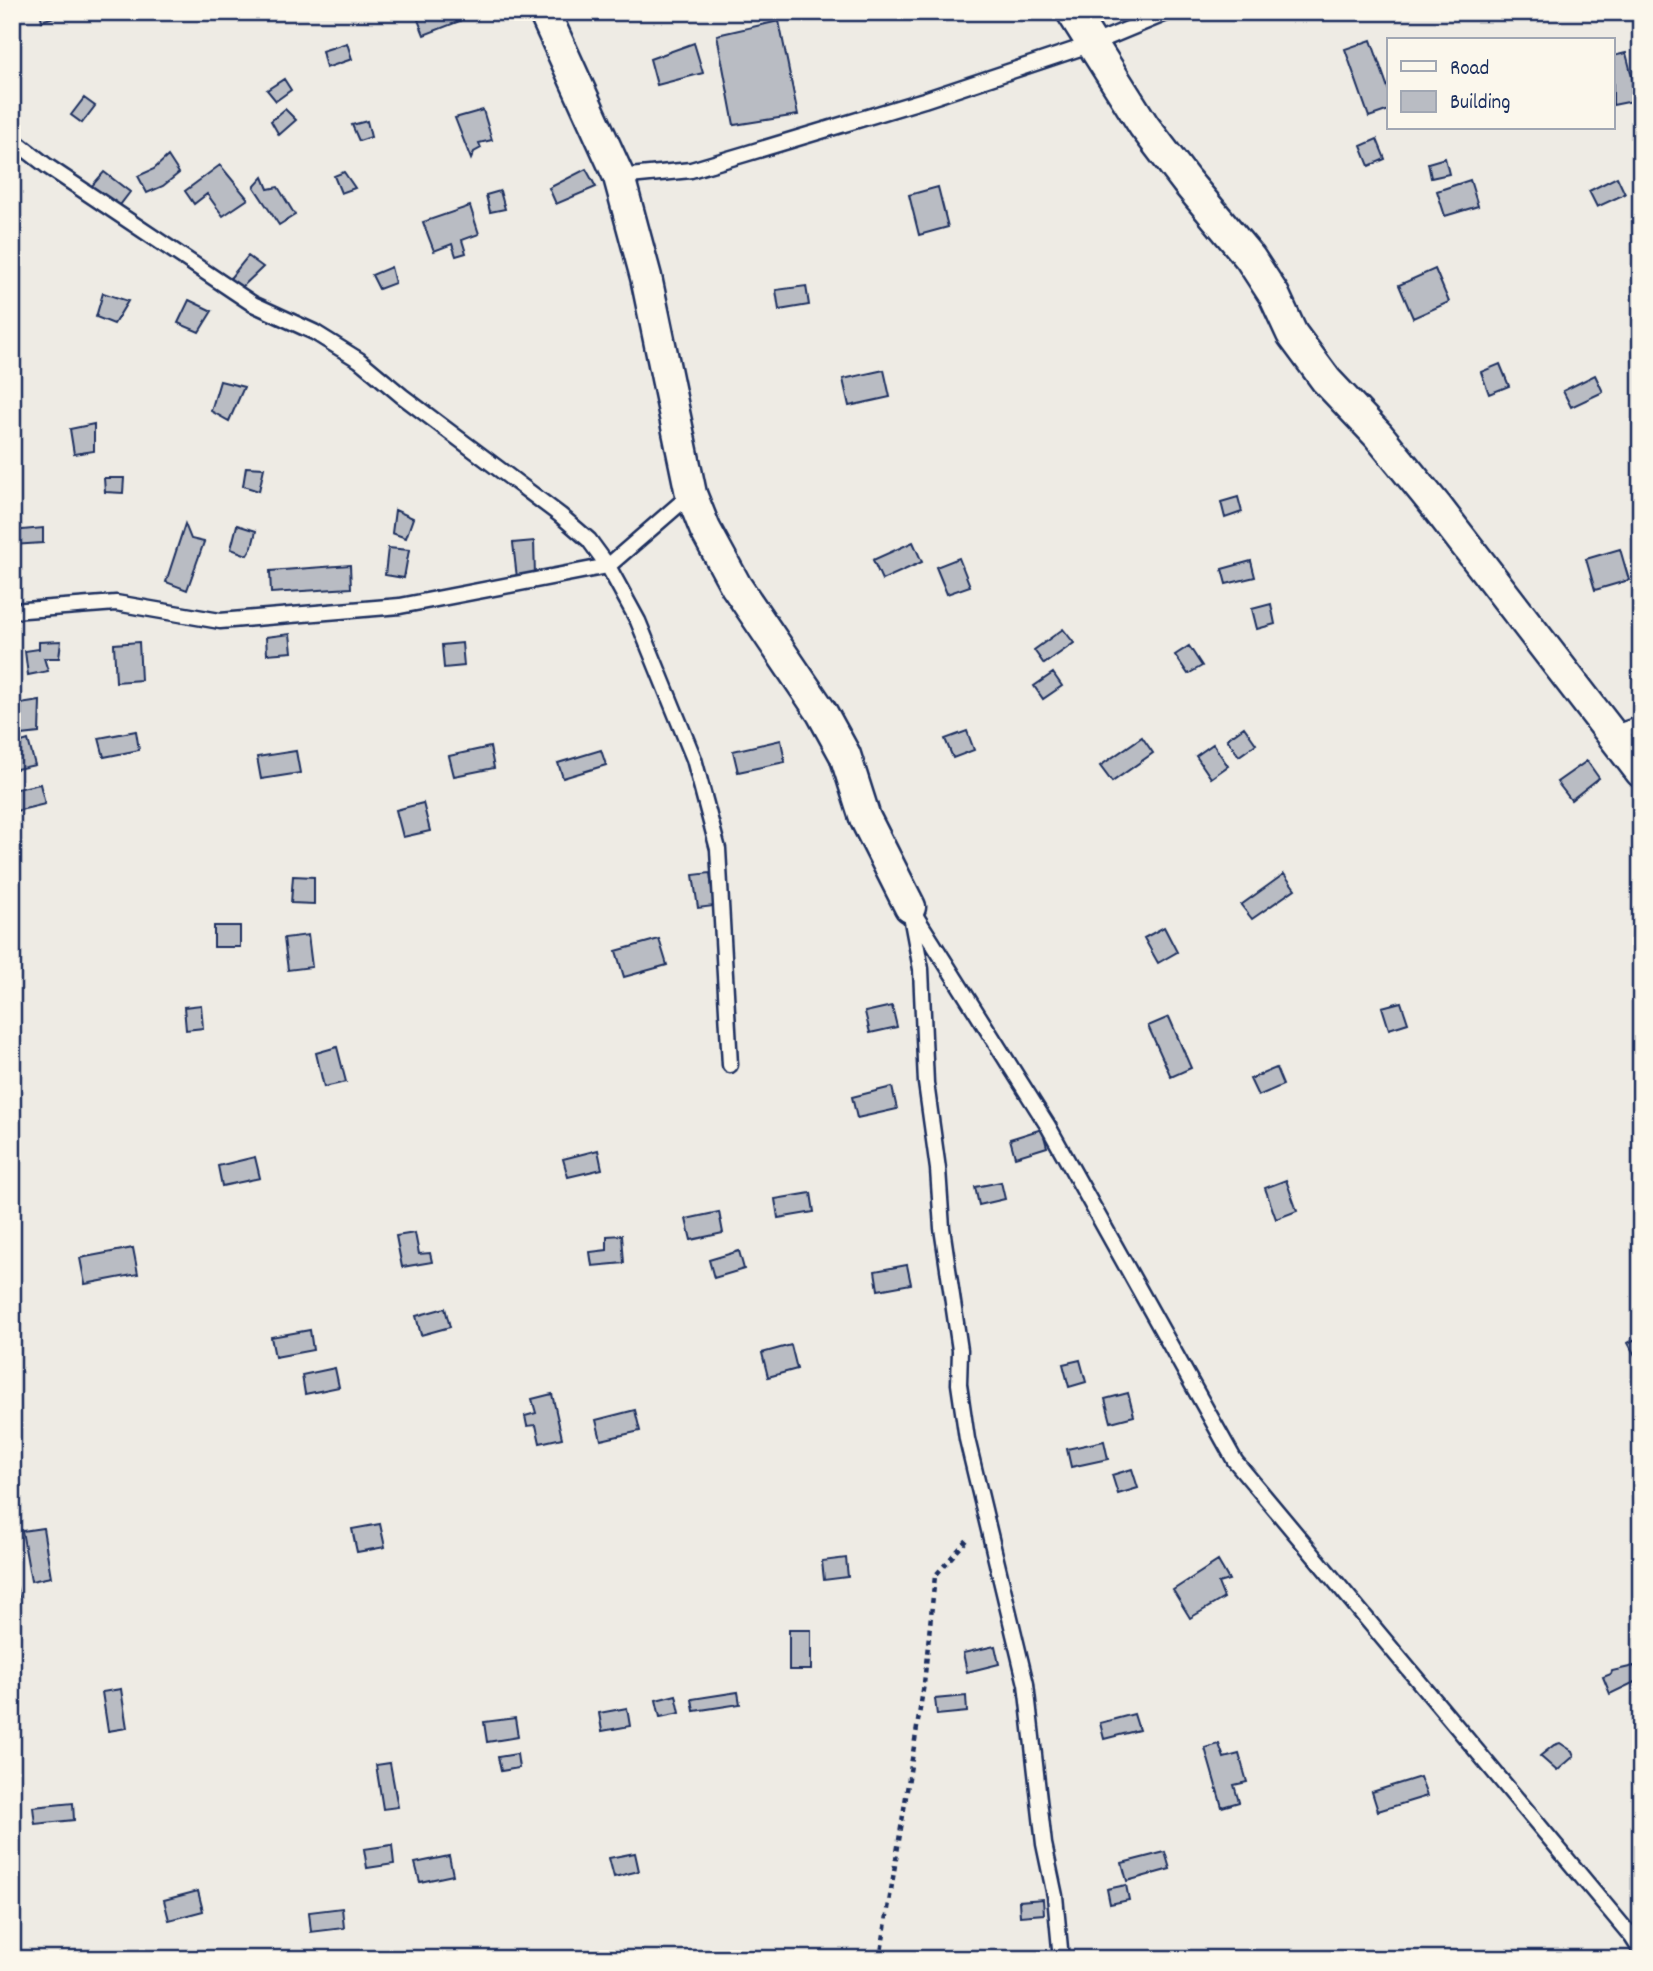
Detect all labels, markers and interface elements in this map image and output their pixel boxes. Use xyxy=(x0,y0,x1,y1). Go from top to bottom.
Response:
legend xyxy=(1387,38,1614,130)
text: Road xyxy=(1450,55,1489,85)
text: Building xyxy=(1450,89,1510,119)

